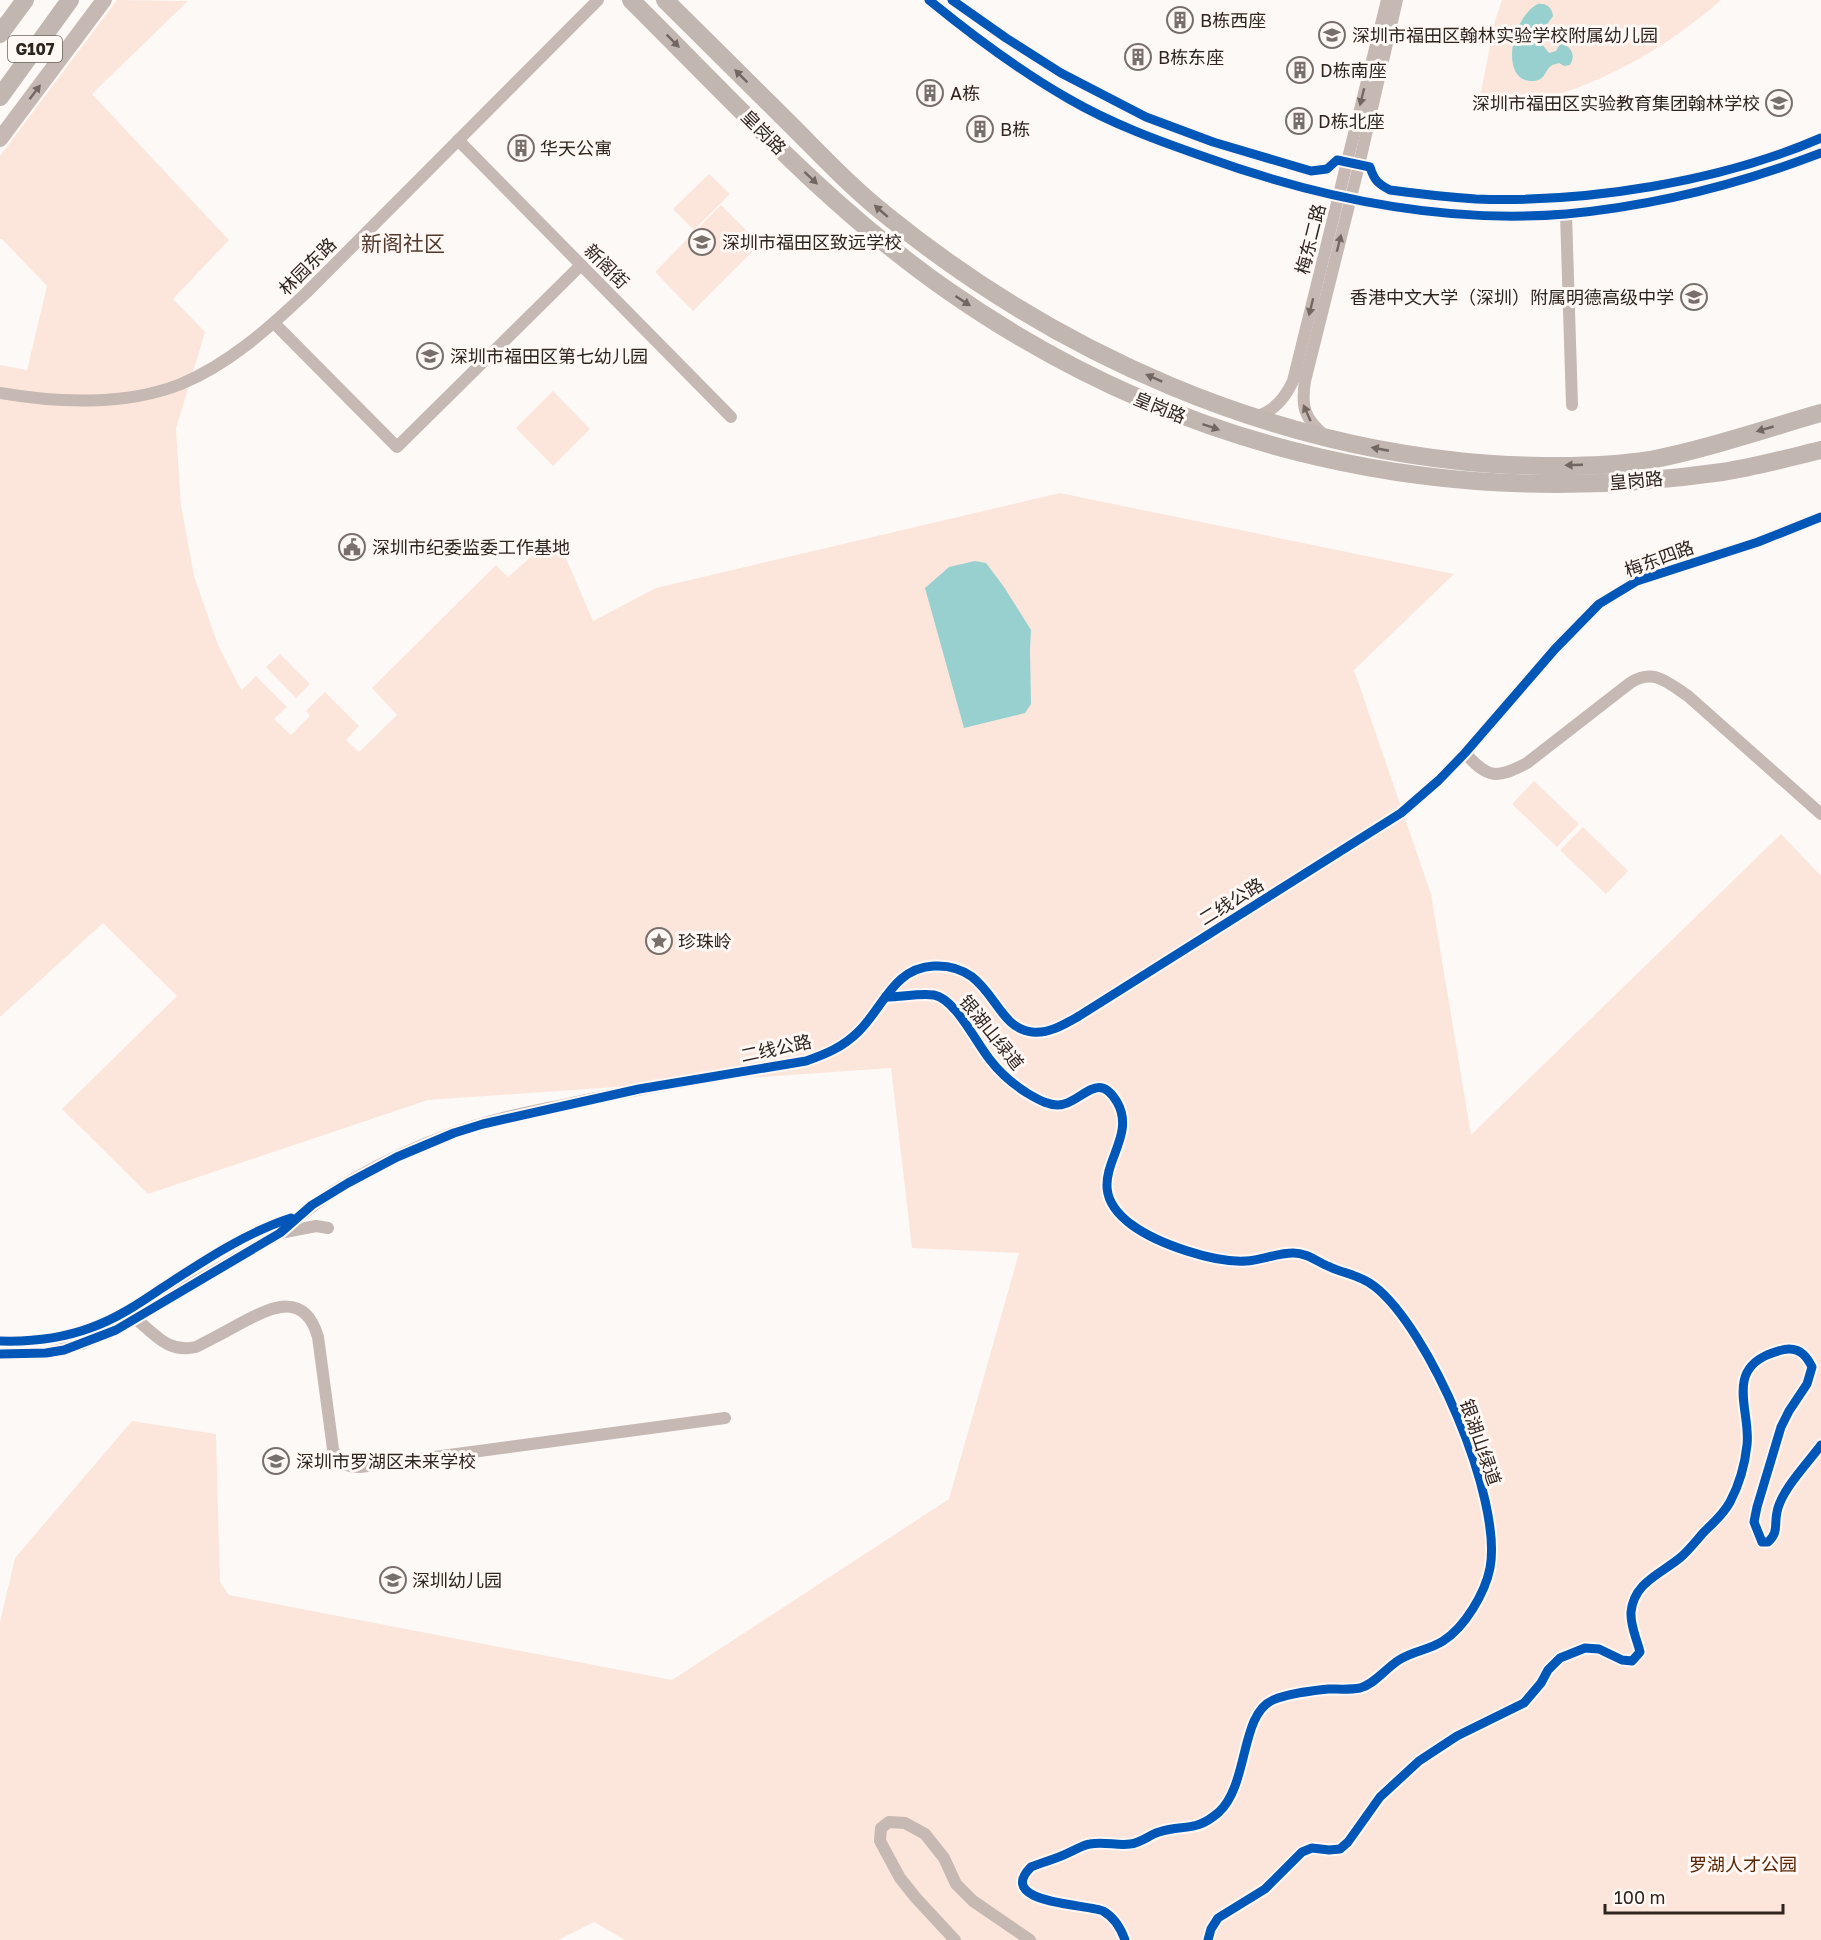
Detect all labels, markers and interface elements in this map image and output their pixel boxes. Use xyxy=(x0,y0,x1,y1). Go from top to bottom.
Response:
building icon: B栋西座 xyxy=(1165,5,1195,35)
place label: B栋西座 xyxy=(1200,9,1266,31)
school or university icon: 深圳市福田区翰林实验学校附属幼儿园 xyxy=(1317,20,1347,50)
place label: 深圳市福田区翰林实验学校附属幼儿园 xyxy=(1352,24,1658,46)
one-way arrow xyxy=(665,34,679,48)
road number: G107 xyxy=(8,36,62,62)
building icon: B栋东座 xyxy=(1123,42,1153,72)
place label: B栋东座 xyxy=(1158,46,1224,68)
building icon: D栋南座 xyxy=(1285,55,1315,85)
place label: D栋南座 xyxy=(1320,59,1387,81)
one-way arrow xyxy=(734,69,748,83)
building icon: A栋 xyxy=(915,78,945,108)
place label: A栋 xyxy=(950,82,980,104)
one-way arrow xyxy=(29,85,41,101)
school or university icon: 深圳市福田区实验教育集团翰林学校 xyxy=(1764,88,1794,118)
one-way arrow xyxy=(1357,89,1366,107)
place label: 深圳市福田区实验教育集团翰林学校 xyxy=(1472,92,1760,114)
street label: 皇岗路 xyxy=(737,105,791,159)
building icon: D栋北座 xyxy=(1284,106,1314,136)
place label: D栋北座 xyxy=(1318,110,1385,132)
building icon: B栋 xyxy=(965,114,995,144)
place label: B栋 xyxy=(1000,118,1030,140)
building icon: 华天公寓 xyxy=(506,133,536,163)
place label: 华天公寓 xyxy=(540,137,612,159)
one-way arrow xyxy=(804,171,819,185)
street label: 梅东二路 xyxy=(1291,201,1329,277)
one-way arrow xyxy=(873,204,889,217)
school or university icon: 深圳市福田区致远学校 xyxy=(687,227,717,257)
district label: 新阁社区 xyxy=(361,230,445,256)
place label: 深圳市福田区致远学校 xyxy=(722,231,902,253)
street label: 林园东路 xyxy=(274,233,340,299)
one-way arrow xyxy=(1335,234,1345,252)
street label: 新阁街 xyxy=(580,239,634,293)
school or university icon: 香港中文大学（深圳）附属明德高级中学 xyxy=(1679,282,1709,312)
place label: 香港中文大学（深圳）附属明德高级中学 xyxy=(1350,286,1674,308)
one-way arrow xyxy=(954,295,971,306)
one-way arrow xyxy=(1305,298,1315,317)
school or university icon: 深圳市福田区第七幼儿园 xyxy=(415,341,445,371)
place label: 深圳市福田区第七幼儿园 xyxy=(450,345,648,367)
one-way arrow xyxy=(1144,373,1162,383)
street label: 皇岗路 xyxy=(1131,387,1189,427)
one-way arrow xyxy=(1302,404,1312,422)
one-way arrow xyxy=(1202,422,1220,432)
one-way arrow xyxy=(1756,425,1774,434)
one-way arrow xyxy=(1371,444,1390,453)
one-way arrow xyxy=(1564,461,1583,470)
street label: 皇岗路 xyxy=(1608,467,1664,493)
public building icon: 深圳市纪委监委工作基地 xyxy=(337,532,367,562)
street label: 梅东四路 xyxy=(1621,535,1697,581)
place label: 深圳市纪委监委工作基地 xyxy=(372,536,570,558)
street label: 二线公路 xyxy=(1195,873,1267,929)
place icon: 珍珠岭 xyxy=(644,926,674,956)
place label: 珍珠岭 xyxy=(678,930,732,952)
street label: 银湖山绿道 xyxy=(955,990,1029,1074)
street label: 二线公路 xyxy=(738,1030,814,1066)
street label: 银湖山绿道 xyxy=(1456,1396,1506,1488)
school or university icon: 深圳市罗湖区未来学校 xyxy=(261,1446,291,1476)
place label: 深圳市罗湖区未来学校 xyxy=(296,1450,476,1472)
school or university icon: 深圳幼儿园 xyxy=(378,1565,408,1595)
place label: 深圳幼儿园 xyxy=(412,1569,502,1591)
park label: 罗湖人才公园 xyxy=(1689,1853,1797,1875)
scale bar xyxy=(1605,1877,1784,1915)
text: 100 m xyxy=(1614,1886,1665,1908)

